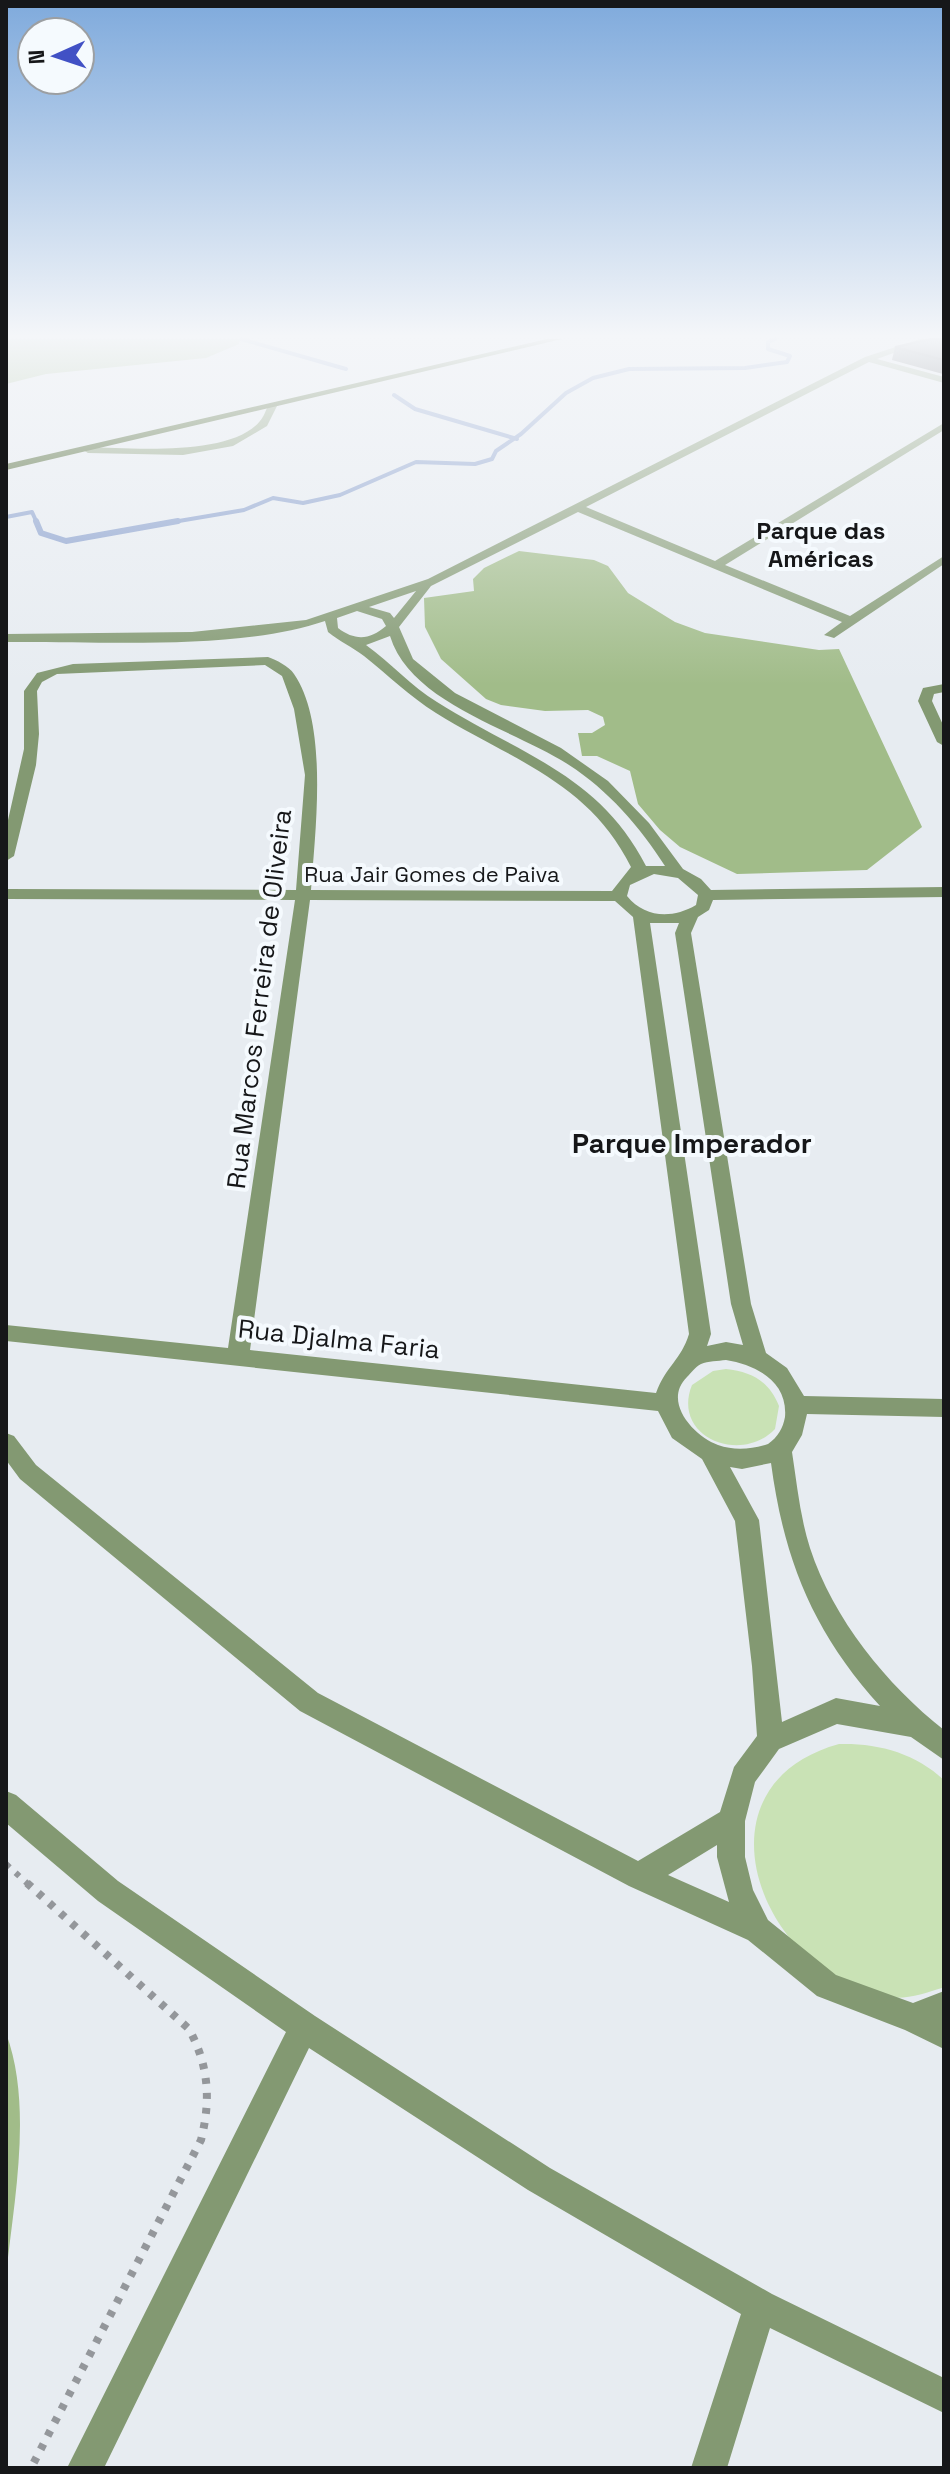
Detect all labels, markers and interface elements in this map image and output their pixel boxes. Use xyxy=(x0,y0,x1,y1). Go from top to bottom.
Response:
north arrow xyxy=(16,16,96,96)
text: N xyxy=(22,49,50,65)
district label: Parque das Américas xyxy=(757,515,885,574)
street label: Rua Marcos Ferreira de Oliveira xyxy=(219,807,299,1191)
street label: Rua Jair Gomes de Paiva xyxy=(304,860,560,888)
district label: Parque Imperador xyxy=(572,1125,812,1161)
street label: Rua Djalma Faria xyxy=(236,1311,442,1367)

